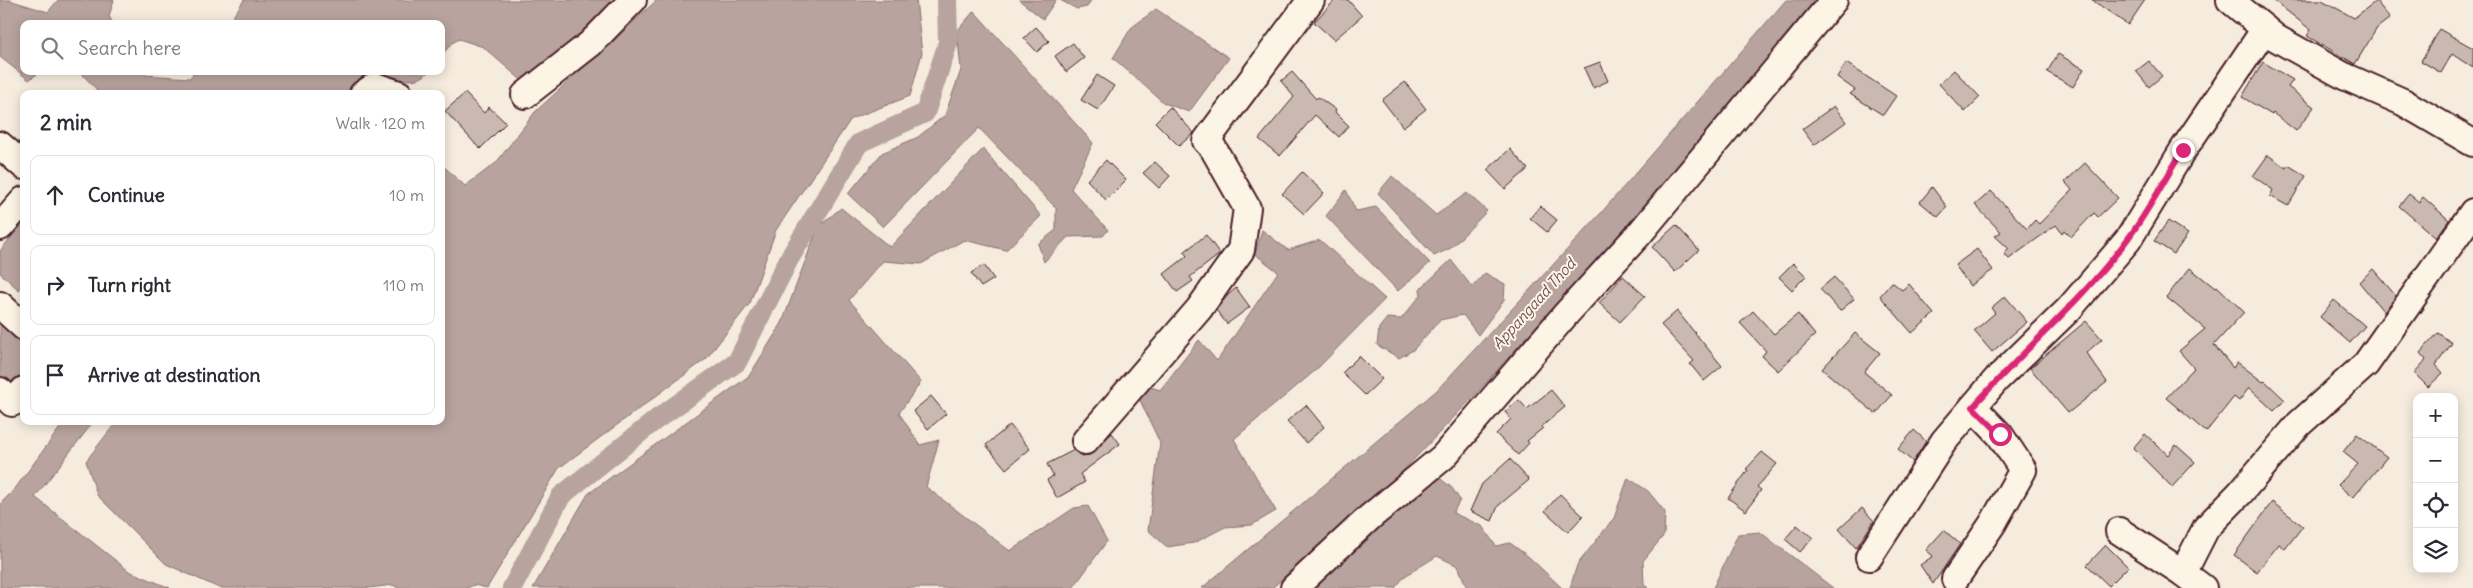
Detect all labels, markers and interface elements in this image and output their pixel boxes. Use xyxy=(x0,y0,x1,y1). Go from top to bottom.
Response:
search box xyxy=(20,20,445,75)
icon: search xyxy=(38,34,66,62)
text: Search here xyxy=(78,36,181,60)
text: 2 min xyxy=(40,109,92,136)
text: Walk · 120 m xyxy=(335,113,425,133)
route end xyxy=(2172,139,2195,162)
icon: ahead xyxy=(41,181,69,209)
text: Continue xyxy=(88,183,165,207)
text: 10 m xyxy=(389,185,424,205)
water label: Appangaad Thod xyxy=(1488,253,1581,353)
icon: right xyxy=(41,271,69,299)
text: Turn right xyxy=(88,273,171,297)
text: 110 m xyxy=(383,275,424,295)
icon: arrive xyxy=(41,361,69,389)
text: Arrive at destination xyxy=(88,363,261,387)
map controls xyxy=(2413,393,2458,573)
button: + xyxy=(2413,393,2458,438)
route start xyxy=(1989,423,2012,446)
button: − xyxy=(2413,438,2458,483)
button: locate xyxy=(2413,483,2458,528)
button: layers xyxy=(2413,528,2458,573)

